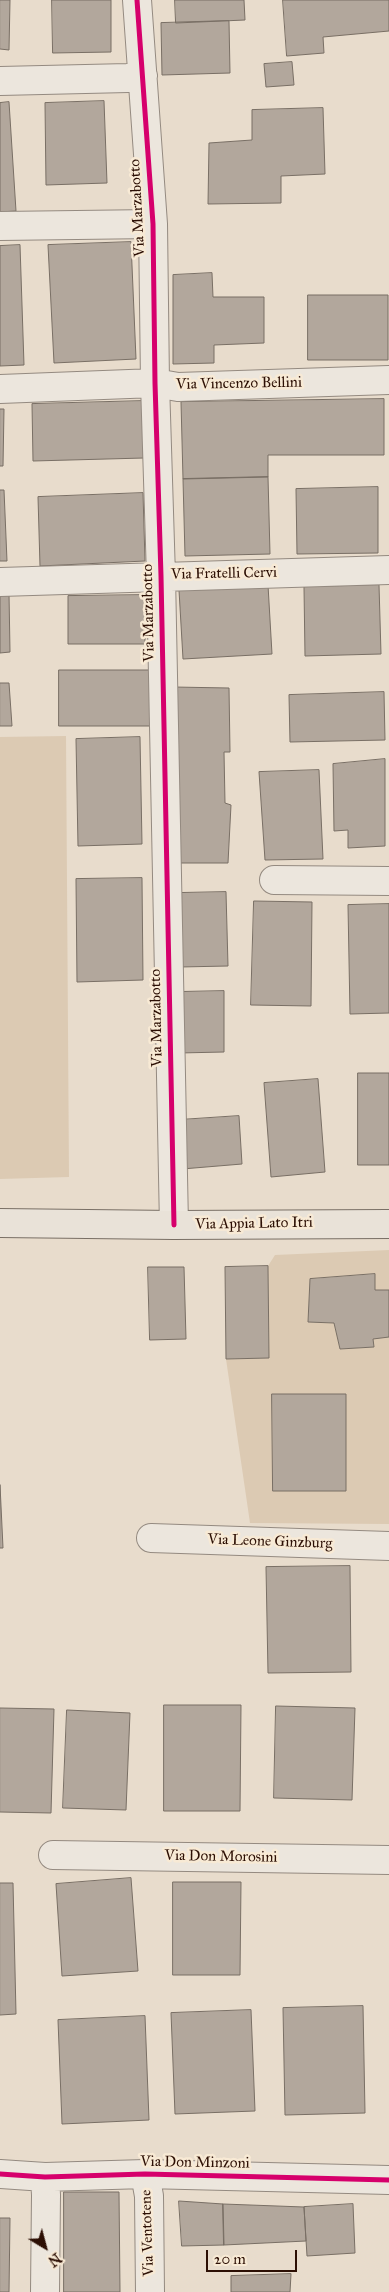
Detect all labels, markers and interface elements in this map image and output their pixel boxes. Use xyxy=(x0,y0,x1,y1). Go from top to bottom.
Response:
street label: Via Marzabotto xyxy=(126,159,150,257)
street label: Via Vincenzo Bellini xyxy=(176,374,302,394)
street label: Via Marzabotto xyxy=(139,564,159,662)
street label: Via Fratelli Cervi xyxy=(171,564,277,584)
street label: Via Marzabotto xyxy=(147,969,167,1067)
street label: Via Appia Lato Itri xyxy=(195,1214,313,1234)
street label: Via Leone Ginzburg xyxy=(207,1531,333,1553)
street label: Via Don Morosini xyxy=(164,1847,278,1867)
street label: Via Don Minzoni xyxy=(140,2153,250,2173)
street label: Via Ventotene xyxy=(137,2189,159,2277)
north arrow xyxy=(20,2222,70,2272)
scale bar xyxy=(209,2240,300,2272)
text: N xyxy=(44,2249,64,2270)
text: 20 m xyxy=(214,2250,246,2268)

